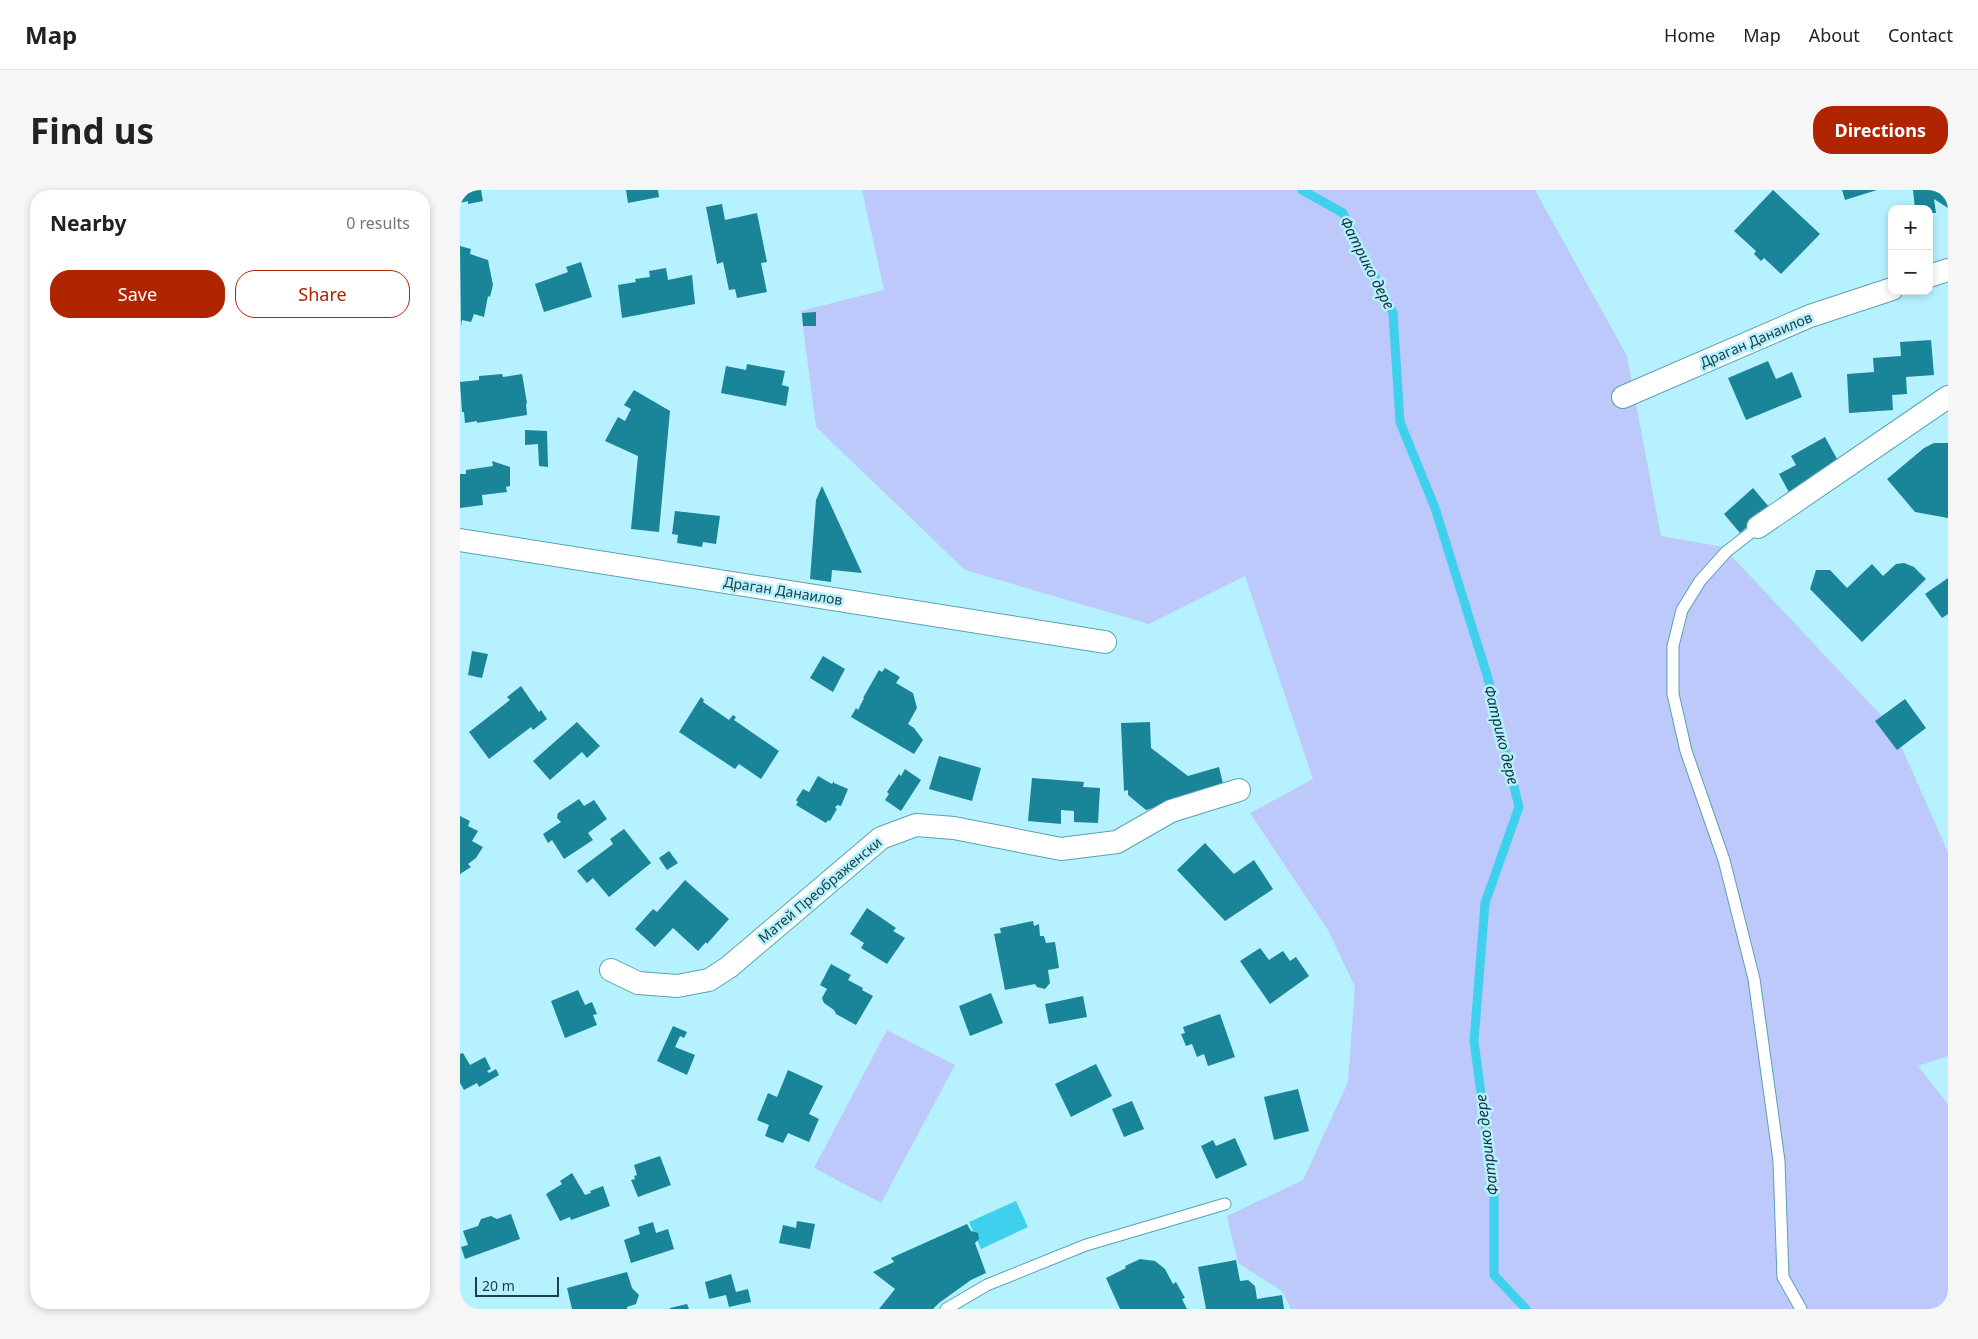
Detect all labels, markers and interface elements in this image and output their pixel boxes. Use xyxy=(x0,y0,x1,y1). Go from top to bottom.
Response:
text: Map xyxy=(25,18,77,51)
text: Home xyxy=(1664,23,1715,47)
text: Map xyxy=(1743,23,1781,47)
text: About xyxy=(1809,23,1860,47)
text: Contact xyxy=(1888,23,1953,47)
button: Directions xyxy=(1813,106,1948,154)
text: Find us xyxy=(30,107,154,154)
map controls xyxy=(1888,205,1933,295)
button: + xyxy=(1888,205,1933,250)
text: Nearby xyxy=(50,209,126,237)
text: 0 results xyxy=(346,212,410,234)
water label: Фатрико дере xyxy=(1336,213,1400,313)
button: − xyxy=(1888,250,1933,295)
button: Save xyxy=(50,270,225,318)
button: Share xyxy=(235,270,410,318)
street label: Драган Данаилов xyxy=(1697,307,1815,372)
street label: Драган Данаилов xyxy=(722,572,844,609)
water label: Фатрико дере xyxy=(1480,683,1524,787)
street label: Матей Преображенски xyxy=(754,832,885,947)
water label: Фатрико дере xyxy=(1470,1093,1502,1197)
scale bar xyxy=(475,1274,559,1297)
text: 20 m xyxy=(482,1276,515,1295)

